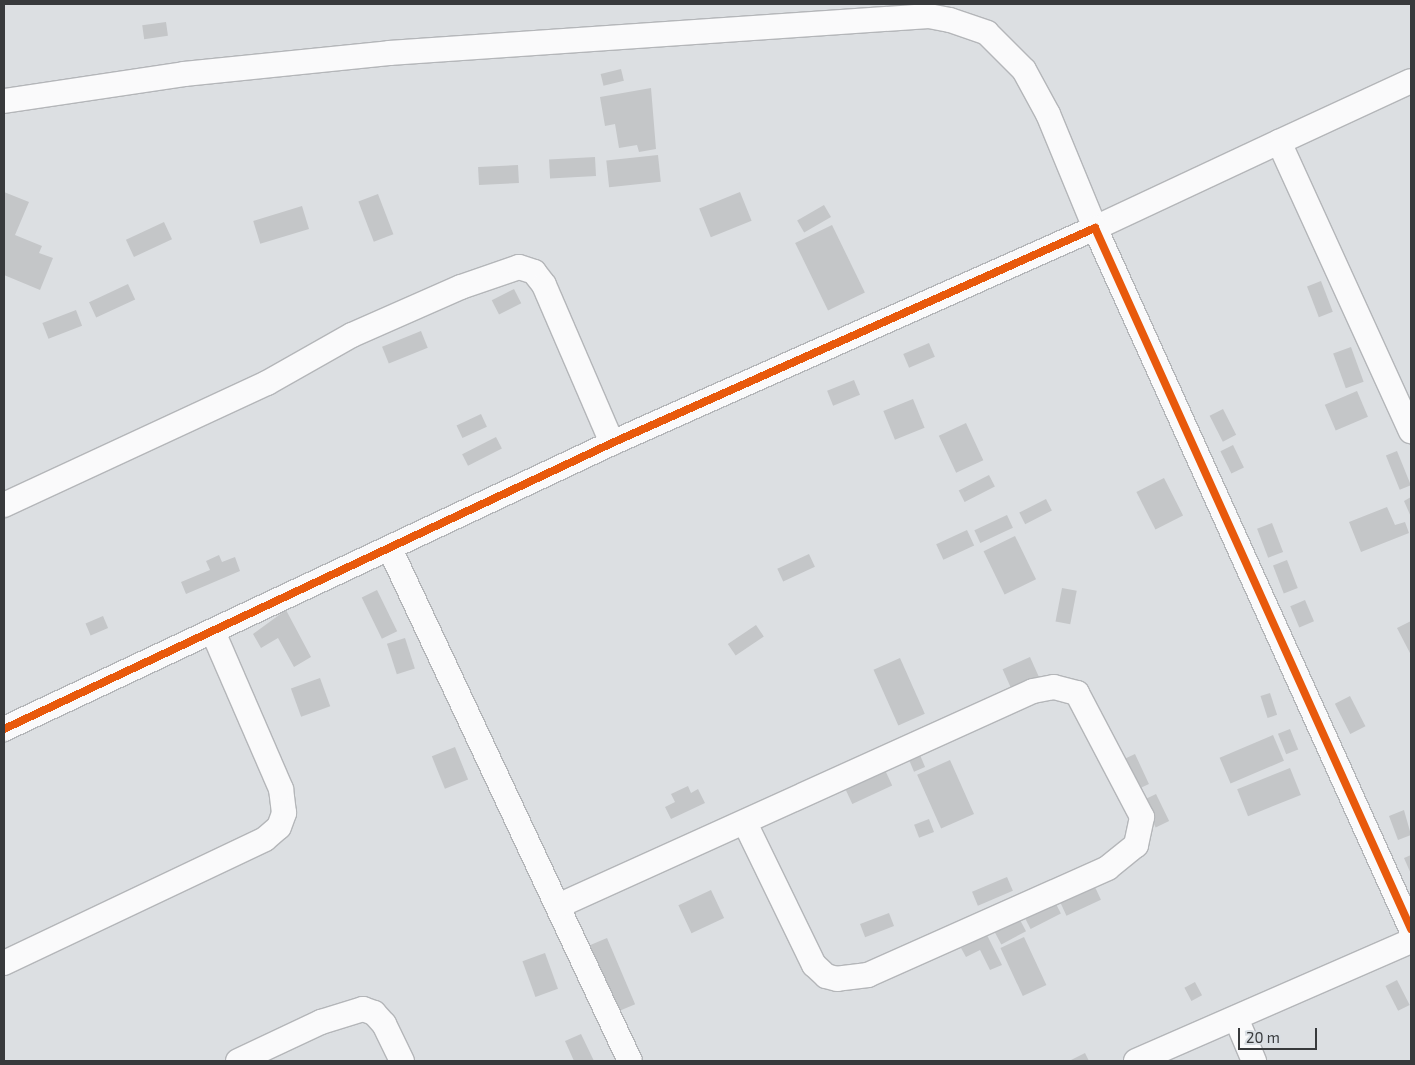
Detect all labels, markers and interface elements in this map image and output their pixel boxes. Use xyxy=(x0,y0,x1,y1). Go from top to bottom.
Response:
scale bar xyxy=(1240,1018,1319,1050)
text: 20 m xyxy=(1246,1028,1280,1046)

